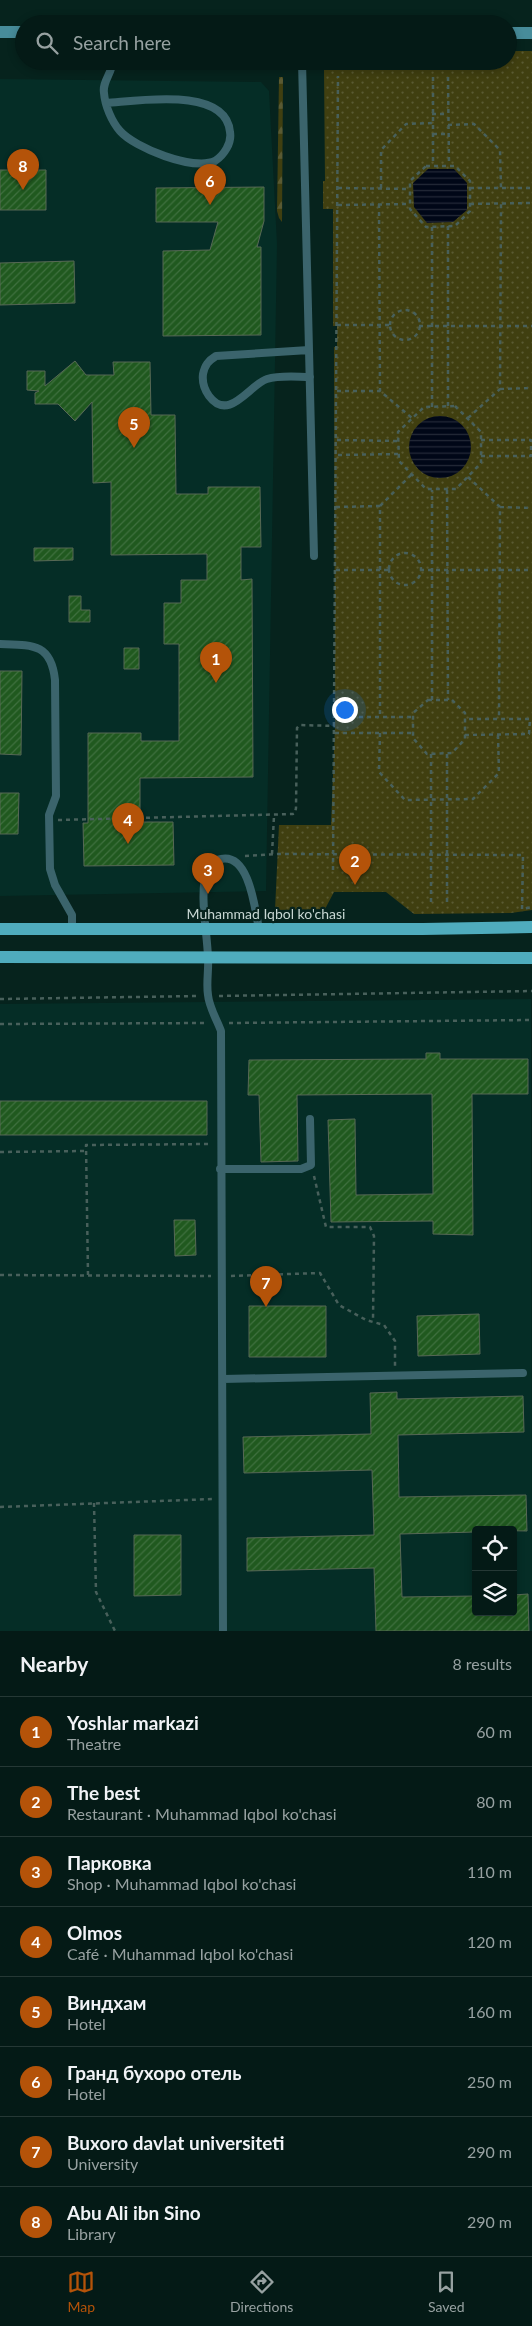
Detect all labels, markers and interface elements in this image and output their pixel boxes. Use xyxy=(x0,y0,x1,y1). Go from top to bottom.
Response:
search box xyxy=(15,15,517,70)
icon: search xyxy=(33,29,61,57)
text: Search here xyxy=(73,31,171,54)
pin: 8 xyxy=(7,149,39,190)
pin: 6 xyxy=(194,164,226,205)
pin: 5 xyxy=(118,407,150,448)
pin: 1 xyxy=(200,642,232,683)
your location xyxy=(332,697,358,723)
pin: 4 xyxy=(112,803,144,844)
pin: 2 xyxy=(339,844,371,885)
pin: 3 xyxy=(192,853,224,894)
street label: Muhammad Iqbol ko'chasi xyxy=(187,905,345,922)
pin: 7 xyxy=(250,1266,282,1307)
map controls xyxy=(472,1526,517,1616)
button: locate xyxy=(472,1526,517,1571)
button: layers xyxy=(472,1571,517,1616)
text: Nearby xyxy=(20,1651,88,1676)
text: 8 results xyxy=(452,1654,512,1673)
text: Yoshlar markazi xyxy=(67,1711,199,1734)
text: 1 xyxy=(31,1722,41,1741)
text: 60 m xyxy=(476,1722,512,1741)
text: Theatre xyxy=(67,1734,121,1753)
text: The best xyxy=(67,1781,140,1804)
text: 2 xyxy=(31,1792,41,1811)
text: 80 m xyxy=(476,1792,512,1811)
text: Restaurant · Muhammad Iqbol ko'chasi xyxy=(67,1804,337,1823)
text: Парковка xyxy=(67,1851,152,1874)
text: 3 xyxy=(31,1862,41,1881)
text: 110 m xyxy=(467,1862,512,1881)
text: Shop · Muhammad Iqbol ko'chasi xyxy=(67,1874,296,1893)
text: Olmos xyxy=(67,1921,122,1944)
text: 4 xyxy=(31,1932,41,1951)
text: 120 m xyxy=(467,1932,512,1951)
text: Café · Muhammad Iqbol ko'chasi xyxy=(67,1944,293,1963)
text: Виндхам xyxy=(67,1991,146,2014)
text: 5 xyxy=(31,2002,41,2021)
text: 160 m xyxy=(467,2002,512,2021)
text: Hotel xyxy=(67,2014,106,2033)
text: Гранд бухоро отель xyxy=(67,2061,241,2084)
text: 6 xyxy=(31,2072,41,2091)
text: 250 m xyxy=(467,2072,512,2091)
text: Hotel xyxy=(67,2084,106,2103)
text: Buxoro davlat universiteti xyxy=(67,2131,285,2154)
text: 7 xyxy=(31,2142,41,2161)
text: 290 m xyxy=(467,2142,512,2161)
text: University xyxy=(67,2154,138,2173)
text: Abu Ali ibn Sino xyxy=(67,2201,201,2224)
text: 8 xyxy=(31,2212,41,2231)
text: 290 m xyxy=(467,2212,512,2231)
text: Library xyxy=(67,2224,116,2243)
tab: Map xyxy=(67,2268,95,2315)
tab: Directions xyxy=(230,2268,293,2315)
tab: Saved xyxy=(428,2268,465,2315)

